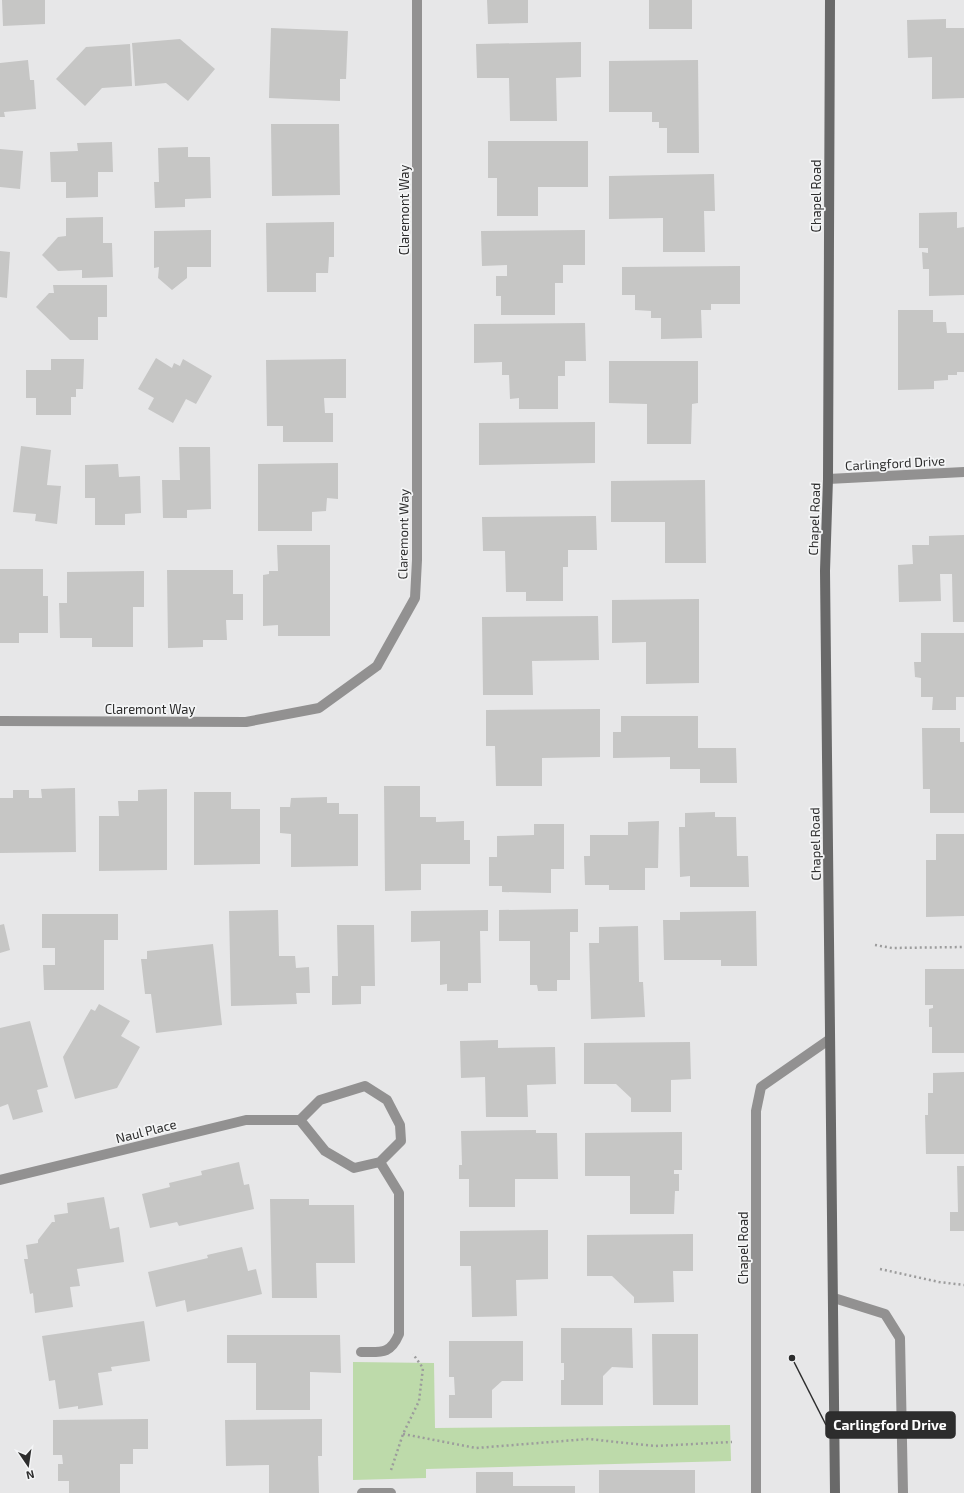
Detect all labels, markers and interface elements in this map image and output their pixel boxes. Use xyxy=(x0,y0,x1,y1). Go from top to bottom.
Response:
street label: Chapel Road xyxy=(808,160,824,233)
street label: Claremont Way xyxy=(396,165,412,255)
street label: Carlingford Drive xyxy=(845,452,945,474)
street label: Chapel Road xyxy=(805,482,823,556)
street label: Claremont Way xyxy=(394,488,412,579)
street label: Claremont Way xyxy=(105,701,195,717)
street label: Chapel Road xyxy=(806,807,824,881)
street label: Naul Place xyxy=(114,1116,178,1146)
street label: Chapel Road xyxy=(735,1212,751,1285)
callout: Carlingford Drive xyxy=(826,1412,955,1438)
text: Carlingford Drive xyxy=(833,1416,947,1433)
north arrow xyxy=(8,1445,48,1485)
text: N xyxy=(25,1468,36,1482)

